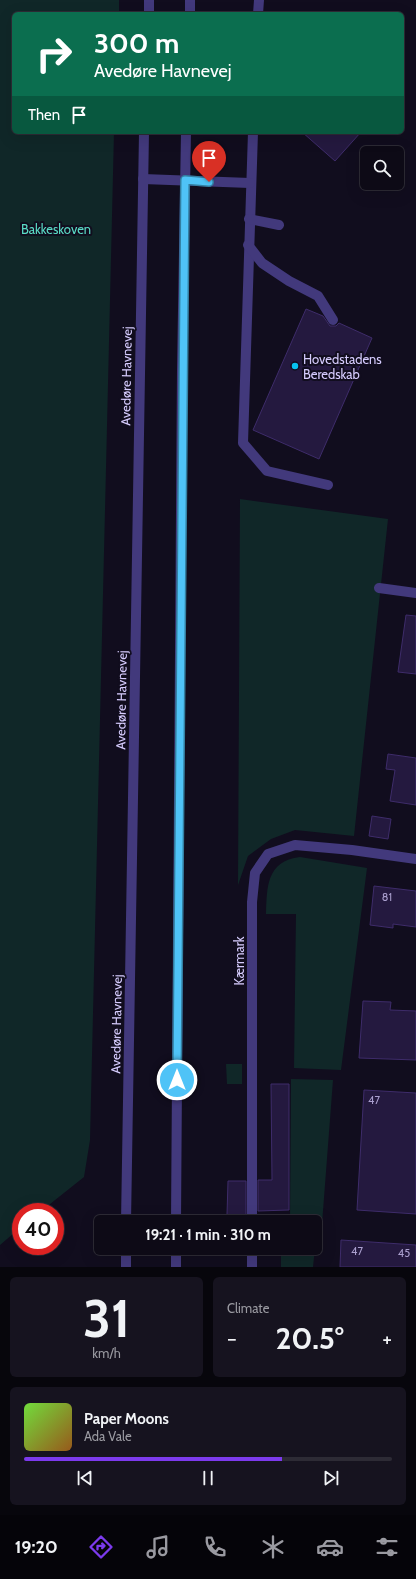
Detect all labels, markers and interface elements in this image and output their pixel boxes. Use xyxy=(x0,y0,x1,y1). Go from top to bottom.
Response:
text: 300 m xyxy=(94,26,179,60)
icon: right xyxy=(28,28,80,80)
text: Avedøre Havnevej xyxy=(94,60,232,82)
icon: arrive xyxy=(68,104,90,126)
text: Then xyxy=(28,106,60,124)
pin xyxy=(192,141,226,182)
map controls xyxy=(360,146,404,190)
button: search xyxy=(360,146,404,190)
icon: arrive xyxy=(198,147,220,169)
park label: Bakkeskoven xyxy=(21,221,91,237)
street label: Avedøre Havnevej xyxy=(117,326,136,426)
place label: Hovedstadens Beredskab xyxy=(303,351,382,382)
marker: Hovedstadens Beredskab xyxy=(290,361,300,371)
street label: Avedøre Havnevej xyxy=(112,650,131,750)
house number: 81 xyxy=(382,890,392,904)
street label: Kærmark xyxy=(231,936,247,986)
street label: Avedøre Havnevej xyxy=(107,974,126,1074)
position arrow xyxy=(156,1059,198,1101)
house number: 47 xyxy=(368,1093,380,1107)
speed limit sign: 40 xyxy=(12,1203,64,1255)
text: 19:21 · 1 min · 310 m xyxy=(145,1226,271,1244)
house number: 47 xyxy=(351,1244,363,1258)
house number: 45 xyxy=(398,1246,410,1260)
text: 31 xyxy=(83,1287,130,1350)
text: Climate xyxy=(227,1300,269,1316)
text: 20.5° xyxy=(275,1320,344,1357)
text: − xyxy=(227,1325,237,1352)
text: + xyxy=(382,1325,392,1352)
text: km/h xyxy=(92,1345,121,1361)
text: Paper Moons xyxy=(84,1410,169,1428)
text: Ada Vale xyxy=(84,1428,132,1444)
icon: previous xyxy=(74,1467,96,1489)
icon: pause xyxy=(197,1467,219,1489)
icon: next xyxy=(320,1467,342,1489)
icon: directions xyxy=(87,1533,115,1561)
icon: music xyxy=(144,1533,172,1561)
icon: phone xyxy=(201,1533,229,1561)
icon: climate xyxy=(259,1533,287,1561)
icon: car xyxy=(316,1533,344,1561)
icon: filters xyxy=(373,1533,401,1561)
text: 19:20 xyxy=(15,1536,58,1558)

